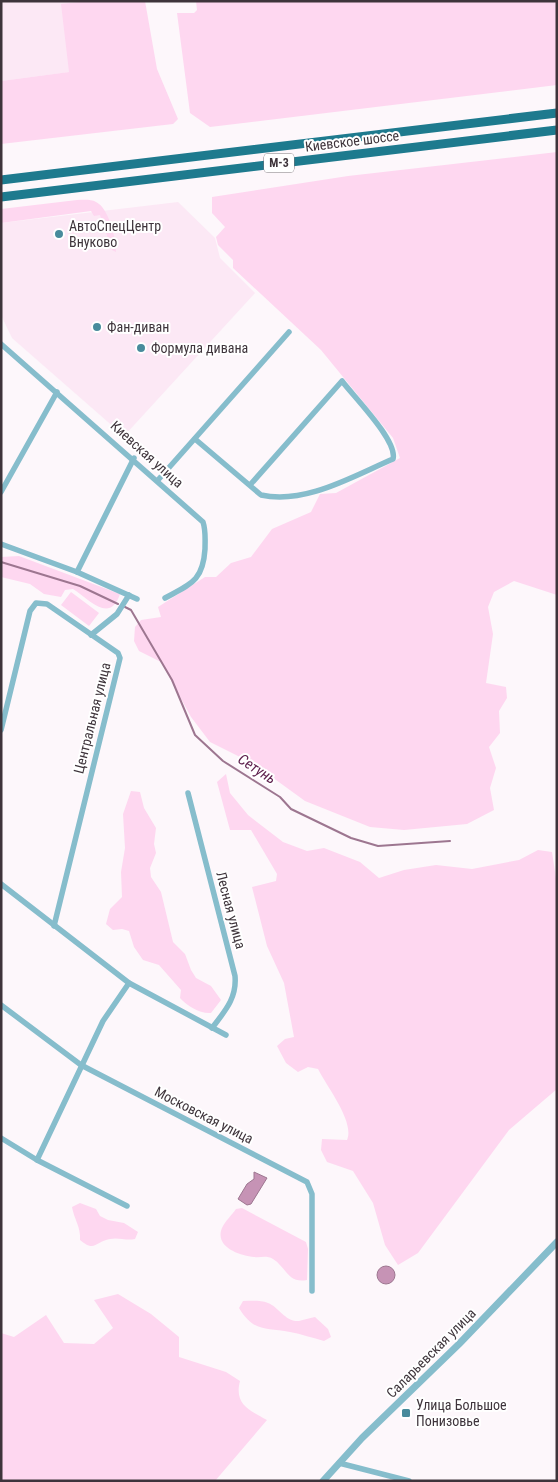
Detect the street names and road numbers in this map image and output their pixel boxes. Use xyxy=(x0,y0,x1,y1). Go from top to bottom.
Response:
street label: Киевское шоссе xyxy=(304,127,400,155)
road number: М-3 xyxy=(264,154,294,172)
street label: Киевская улица xyxy=(107,417,187,491)
street label: Центральная улица xyxy=(70,661,114,775)
street label: Лесная улица xyxy=(213,870,249,950)
street label: Московская улица xyxy=(152,1083,256,1147)
street label: Саларьевская улица xyxy=(383,1305,479,1401)

